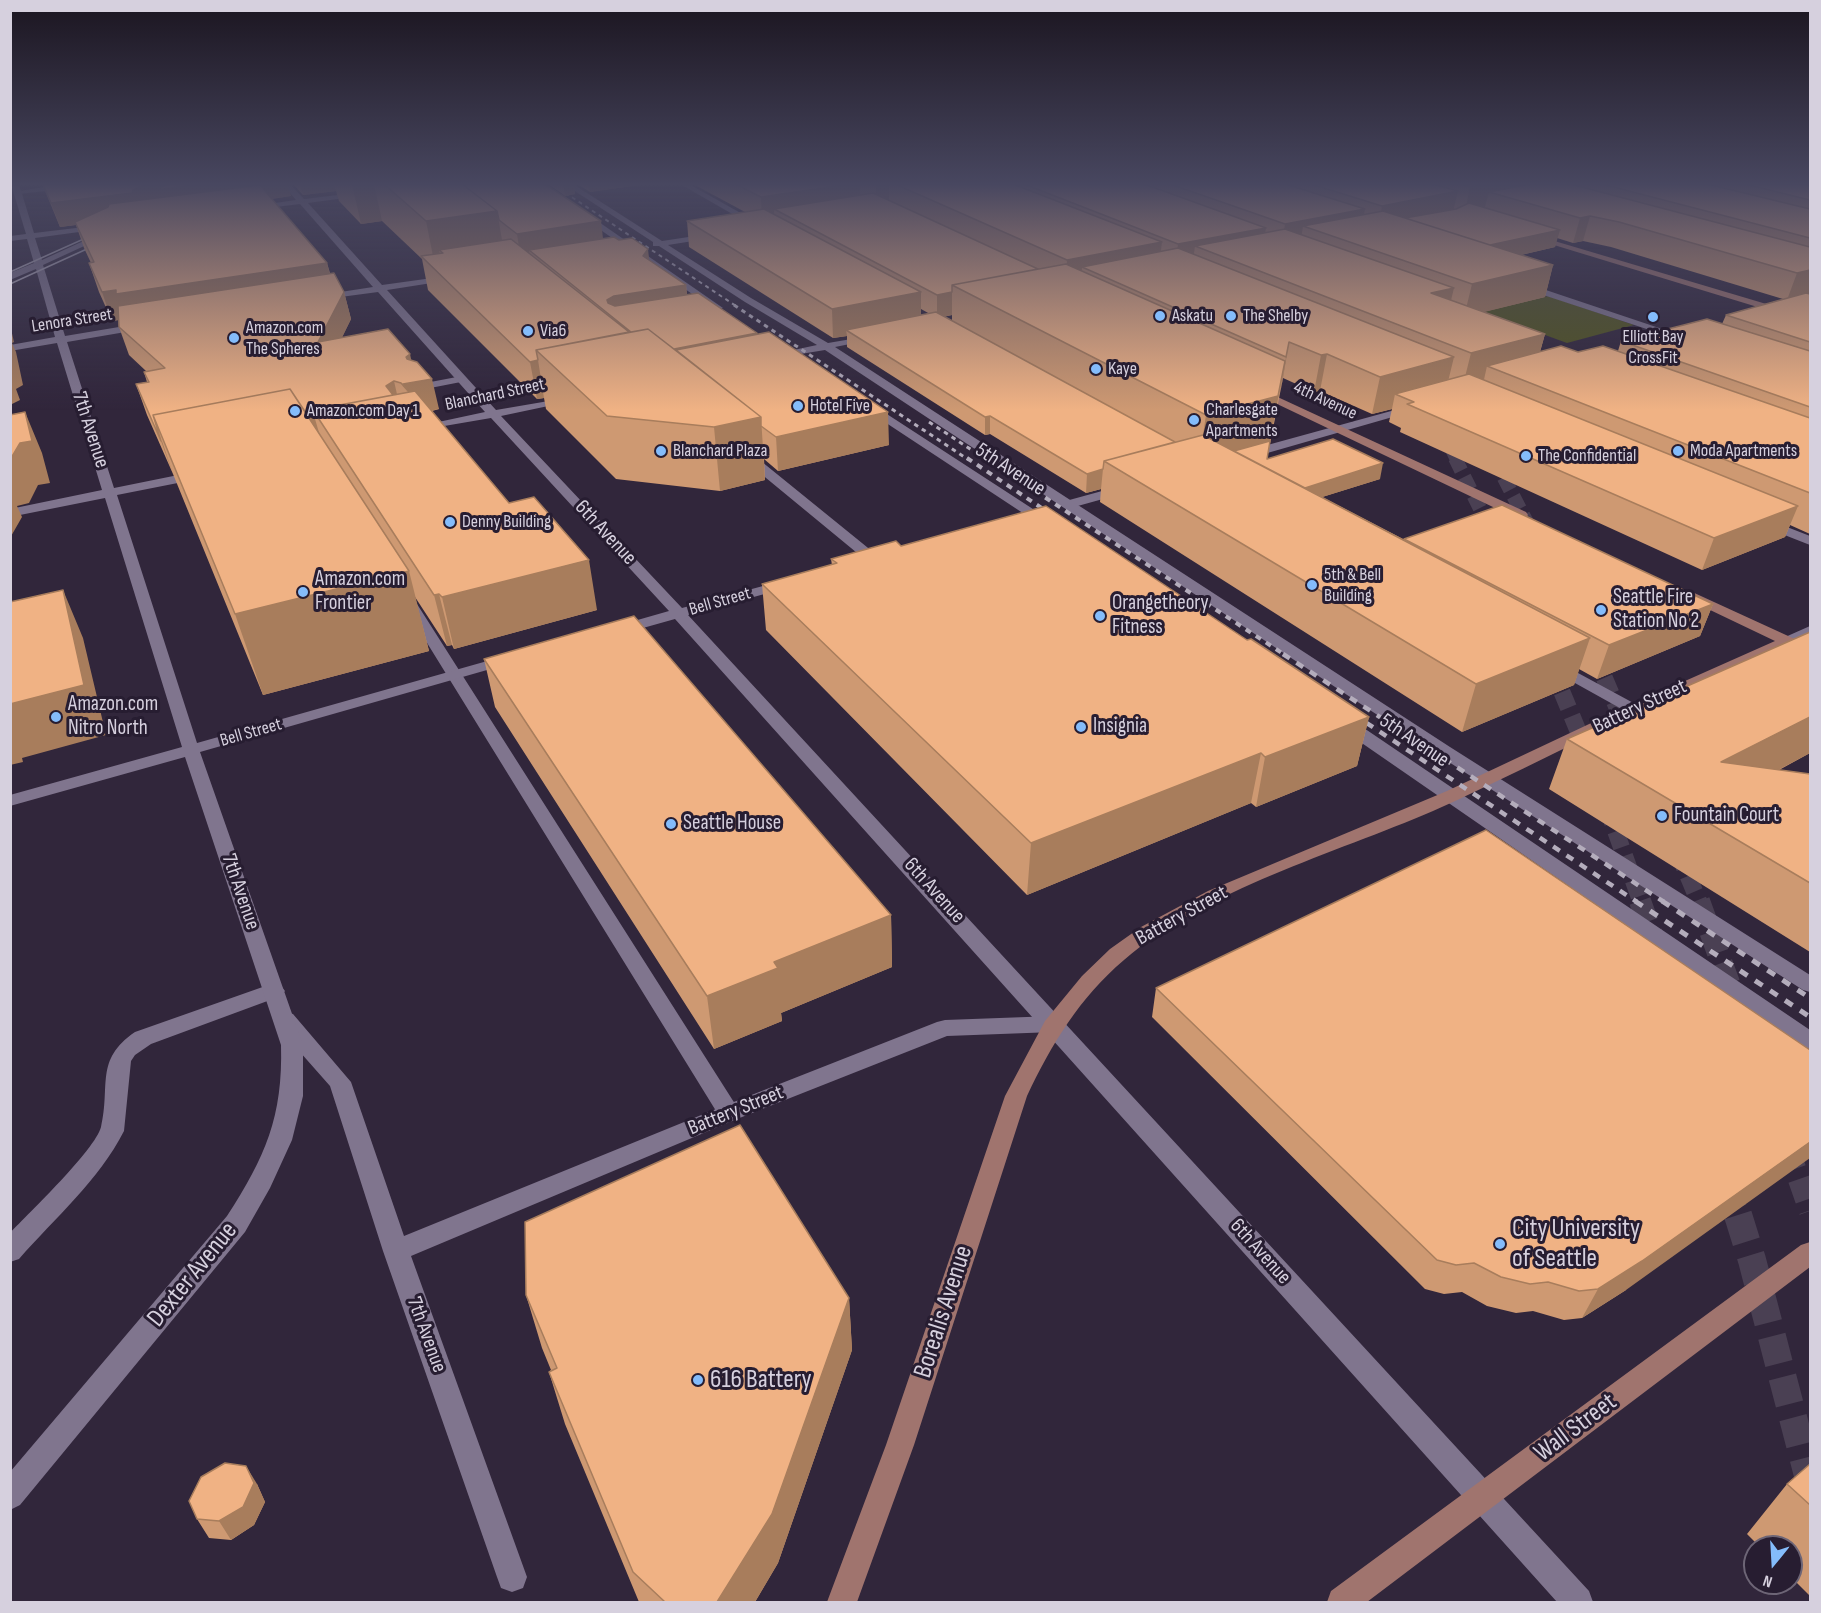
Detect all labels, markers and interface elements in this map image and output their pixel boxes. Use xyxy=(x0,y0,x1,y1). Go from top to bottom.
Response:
street label: Lenora Street xyxy=(30,304,114,338)
place label: Askatu xyxy=(1172,305,1213,327)
place label: The Shelby xyxy=(1243,305,1308,327)
marker: Askatu xyxy=(1153,309,1167,323)
marker: The Shelby xyxy=(1224,309,1238,323)
marker: Elliott Bay CrossFit xyxy=(1646,310,1660,324)
place label: Amazon.com The Spheres xyxy=(246,317,323,360)
place label: Via6 xyxy=(540,320,566,342)
marker: Via6 xyxy=(521,324,535,338)
place label: Elliott Bay CrossFit xyxy=(1623,326,1683,368)
marker: Amazon.com The Spheres xyxy=(227,331,241,345)
place label: Kaye xyxy=(1108,358,1137,380)
marker: Kaye xyxy=(1089,362,1103,376)
street label: Blanchard Street xyxy=(443,374,547,416)
street label: 4th Avenue xyxy=(1290,377,1360,425)
street label: 7th Avenue xyxy=(66,389,114,471)
place label: Hotel Five xyxy=(810,395,870,417)
marker: Hotel Five xyxy=(791,399,805,413)
place label: Charlesgate Apartments xyxy=(1206,399,1278,442)
place label: Amazon.com Day 1 xyxy=(307,400,419,422)
marker: Amazon.com Day 1 xyxy=(288,404,302,418)
marker: Charlesgate Apartments xyxy=(1187,413,1201,427)
street label: 5th Avenue xyxy=(970,438,1050,502)
place label: Blanchard Plaza xyxy=(673,440,767,462)
place label: Moda Apartments xyxy=(1690,440,1797,462)
marker: Blanchard Plaza xyxy=(654,444,668,458)
marker: Moda Apartments xyxy=(1671,444,1685,458)
place label: The Confidential xyxy=(1538,445,1636,467)
marker: The Confidential xyxy=(1519,449,1533,463)
street label: 6th Avenue xyxy=(569,495,641,571)
place label: Denny Building xyxy=(462,511,551,533)
marker: Denny Building xyxy=(443,515,457,529)
place label: 5th & Bell Building xyxy=(1324,564,1381,606)
place label: Amazon.com Frontier xyxy=(315,567,405,617)
marker: 5th & Bell Building xyxy=(1305,578,1319,592)
street label: Bell Street xyxy=(687,583,753,621)
marker: Amazon.com Frontier xyxy=(296,585,310,599)
place label: Seattle Fire Station No 2 xyxy=(1613,585,1699,635)
place label: Orangetheory Fitness xyxy=(1112,591,1209,641)
marker: Seattle Fire Station No 2 xyxy=(1594,603,1608,617)
marker: Orangetheory Fitness xyxy=(1093,609,1107,623)
street label: Battery Street xyxy=(1589,674,1691,740)
place label: Amazon.com Nitro North xyxy=(68,692,158,742)
street label: 5th Avenue xyxy=(1374,709,1454,773)
marker: Amazon.com Nitro North xyxy=(49,710,63,724)
street label: Bell Street xyxy=(218,714,284,752)
place label: Insignia xyxy=(1093,714,1147,740)
marker: Insignia xyxy=(1074,720,1088,734)
place label: Fountain Court xyxy=(1674,803,1779,829)
marker: Fountain Court xyxy=(1655,809,1669,823)
place label: Seattle House xyxy=(683,811,781,837)
marker: Seattle House xyxy=(664,817,678,831)
street label: 7th Avenue xyxy=(215,851,265,933)
street label: 6th Avenue xyxy=(898,853,970,929)
street label: Battery Street xyxy=(1132,881,1232,951)
street label: Battery Street xyxy=(685,1080,787,1142)
place label: City University of Seattle xyxy=(1512,1213,1640,1274)
street label: 6th Avenue xyxy=(1224,1214,1296,1290)
street label: Dexter Avenue xyxy=(141,1216,245,1334)
marker: City University of Seattle xyxy=(1493,1237,1507,1251)
street label: Borealis Avenue xyxy=(908,1242,980,1382)
street label: 7th Avenue xyxy=(401,1294,451,1376)
place label: 616 Battery xyxy=(710,1364,811,1396)
marker: 616 Battery xyxy=(691,1373,705,1387)
street label: Wall Street xyxy=(1529,1387,1623,1469)
north arrow xyxy=(1743,1535,1803,1595)
text: N xyxy=(1761,1570,1775,1591)

